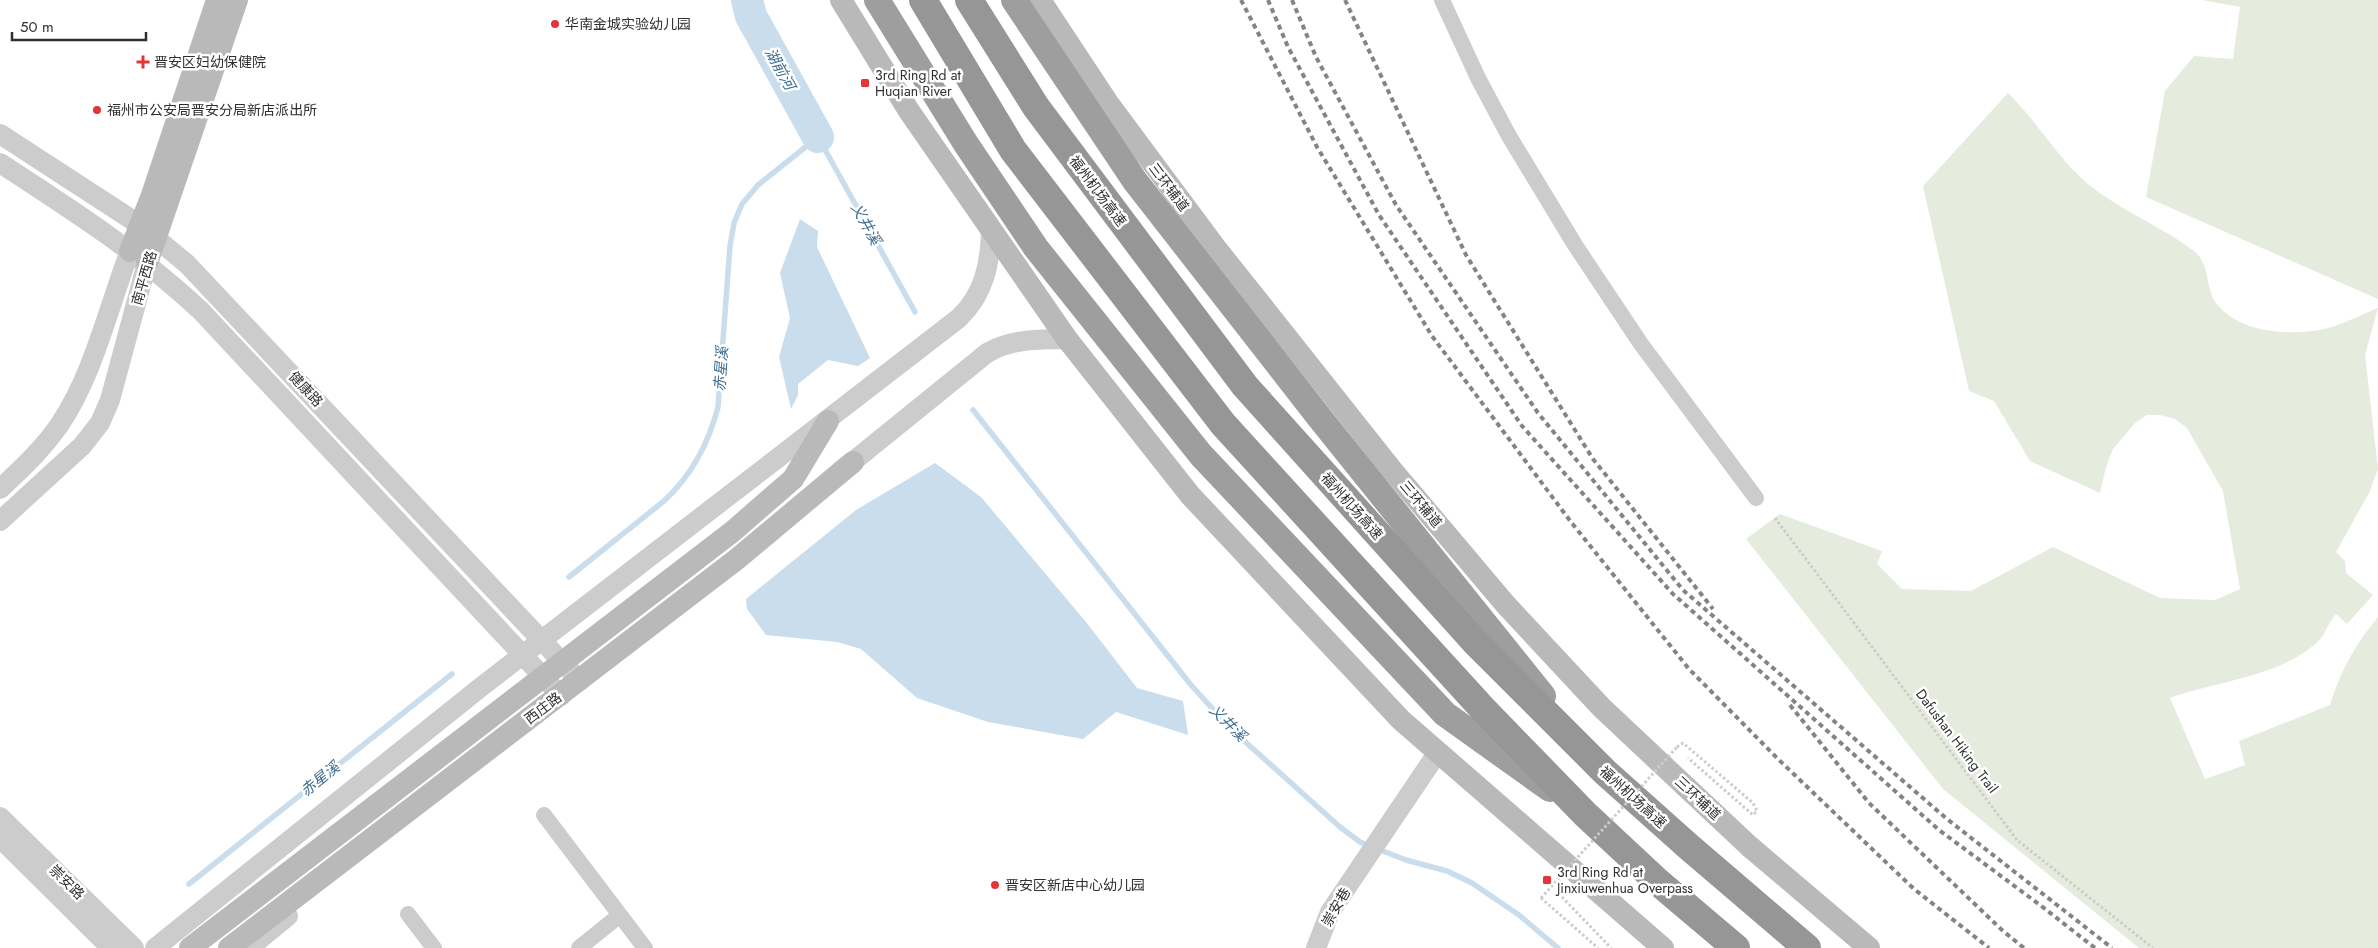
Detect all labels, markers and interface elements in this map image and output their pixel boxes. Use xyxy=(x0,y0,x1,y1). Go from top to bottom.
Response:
scale bar xyxy=(12,10,146,42)
place label: 华南金城实验幼儿园 xyxy=(565,14,691,34)
text: 50 m xyxy=(20,16,54,38)
marker: 华南金城实验幼儿园 xyxy=(549,18,561,30)
water label: 湖前河 xyxy=(759,44,802,97)
place label: 晋安区妇幼保健院 xyxy=(154,52,266,72)
marker: 晋安区妇幼保健院 xyxy=(136,55,150,69)
place label: 3rd Ring Rd at Huqian River xyxy=(875,65,961,101)
marker: 3rd Ring Rd at Huqian River xyxy=(859,77,871,89)
place label: 福州市公安局晋安分局新店派出所 xyxy=(107,100,317,120)
marker: 福州市公安局晋安分局新店派出所 xyxy=(91,104,103,116)
street label: 福州机场高速 xyxy=(1065,151,1131,231)
street label: 三环辅道 xyxy=(1144,159,1194,215)
water label: 义井溪 xyxy=(845,199,887,251)
street label: 南平西路 xyxy=(127,248,161,308)
water label: 赤星溪 xyxy=(708,344,734,392)
street label: 健康路 xyxy=(284,367,328,411)
street label: 福州机场高速 xyxy=(1316,468,1388,544)
street label: 三环辅道 xyxy=(1395,476,1447,532)
street label: Dafushan Hiking Trail xyxy=(1911,685,2003,797)
street label: 西庄路 xyxy=(520,687,566,729)
water label: 义井溪 xyxy=(1204,699,1253,748)
water label: 赤星溪 xyxy=(296,755,346,802)
street label: 福州机场高速 xyxy=(1595,761,1671,833)
street label: 三环辅道 xyxy=(1671,772,1725,824)
street label: 崇安路 xyxy=(45,860,89,904)
place label: 3rd Ring Rd at Jinxiuwenhua Overpass xyxy=(1555,862,1693,898)
marker: 3rd Ring Rd at Jinxiuwenhua Overpass xyxy=(1541,874,1553,886)
place label: 晋安区新店中心幼儿园 xyxy=(1005,875,1145,895)
marker: 晋安区新店中心幼儿园 xyxy=(989,879,1001,891)
street label: 崇安巷 xyxy=(1317,884,1355,930)

